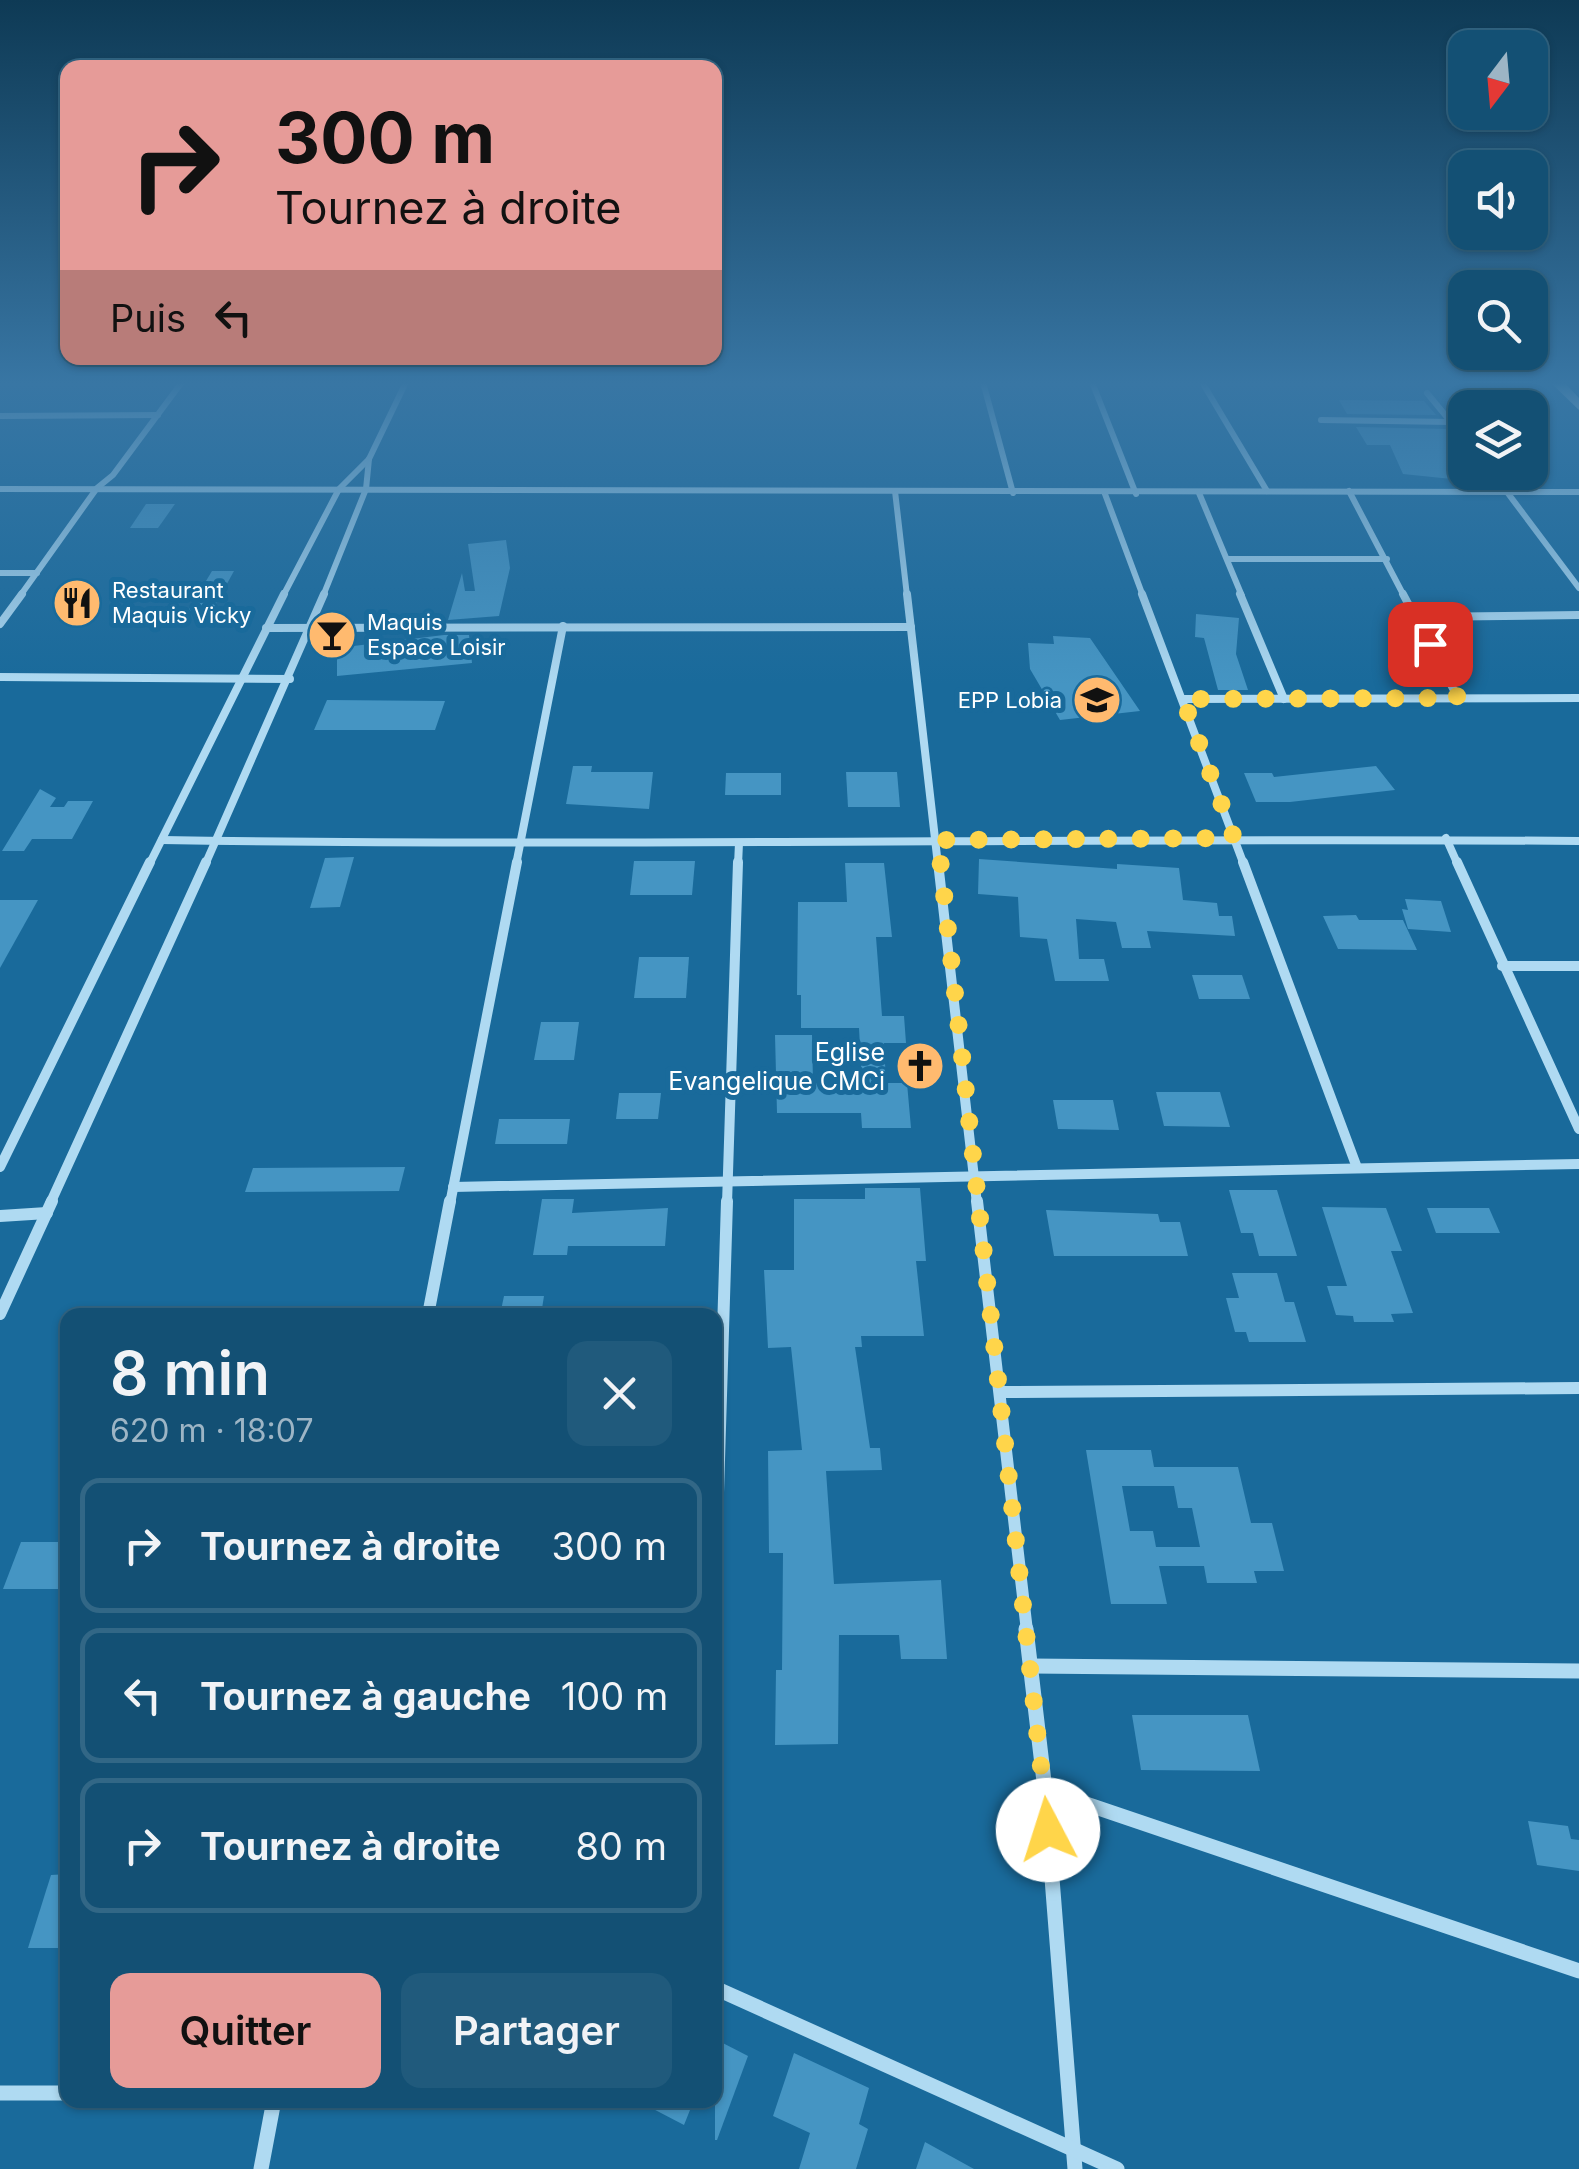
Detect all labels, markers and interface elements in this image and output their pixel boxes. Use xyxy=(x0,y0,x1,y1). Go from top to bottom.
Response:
north arrow xyxy=(1448,30,1548,130)
map controls xyxy=(1448,30,1548,490)
text: 300 m xyxy=(275,95,495,180)
icon: right xyxy=(110,100,240,230)
button: sound xyxy=(1448,150,1548,250)
text: Tournez à droite xyxy=(275,180,622,235)
button: search xyxy=(1448,270,1548,370)
icon: left xyxy=(206,290,261,345)
text: Puis xyxy=(110,295,186,341)
button: layers xyxy=(1448,390,1548,490)
restaurant icon: Restaurant Maquis Vicky xyxy=(51,577,103,629)
place label: Restaurant Maquis Vicky xyxy=(112,577,251,628)
pin xyxy=(1388,602,1473,687)
bar icon: Maquis Espace Loisir xyxy=(306,609,358,661)
place label: Maquis Espace Loisir xyxy=(367,609,506,660)
icon: arrive xyxy=(1403,617,1458,672)
school or university icon: EPP Lobia xyxy=(1071,674,1123,726)
place label: EPP Lobia xyxy=(958,687,1062,713)
place label: Eglise Evangelique CMCi xyxy=(668,1037,885,1096)
church icon: Eglise Evangelique CMCi xyxy=(894,1040,946,1092)
text: 8 min xyxy=(110,1337,270,1409)
button: close xyxy=(567,1341,672,1446)
text: 620 m · 18:07 xyxy=(110,1411,314,1450)
icon: right xyxy=(115,1518,170,1573)
text: Tournez à droite xyxy=(200,1523,501,1569)
text: 300 m xyxy=(552,1523,667,1569)
icon: left xyxy=(115,1668,170,1723)
text: Tournez à gauche xyxy=(200,1673,531,1719)
text: 100 m xyxy=(561,1673,668,1719)
position arrow xyxy=(996,1778,1100,1882)
icon: right xyxy=(115,1818,170,1873)
text: Tournez à droite xyxy=(200,1823,501,1869)
text: 80 m xyxy=(576,1823,667,1869)
button: Quitter xyxy=(110,1973,381,2088)
button: Partager xyxy=(401,1973,672,2088)

